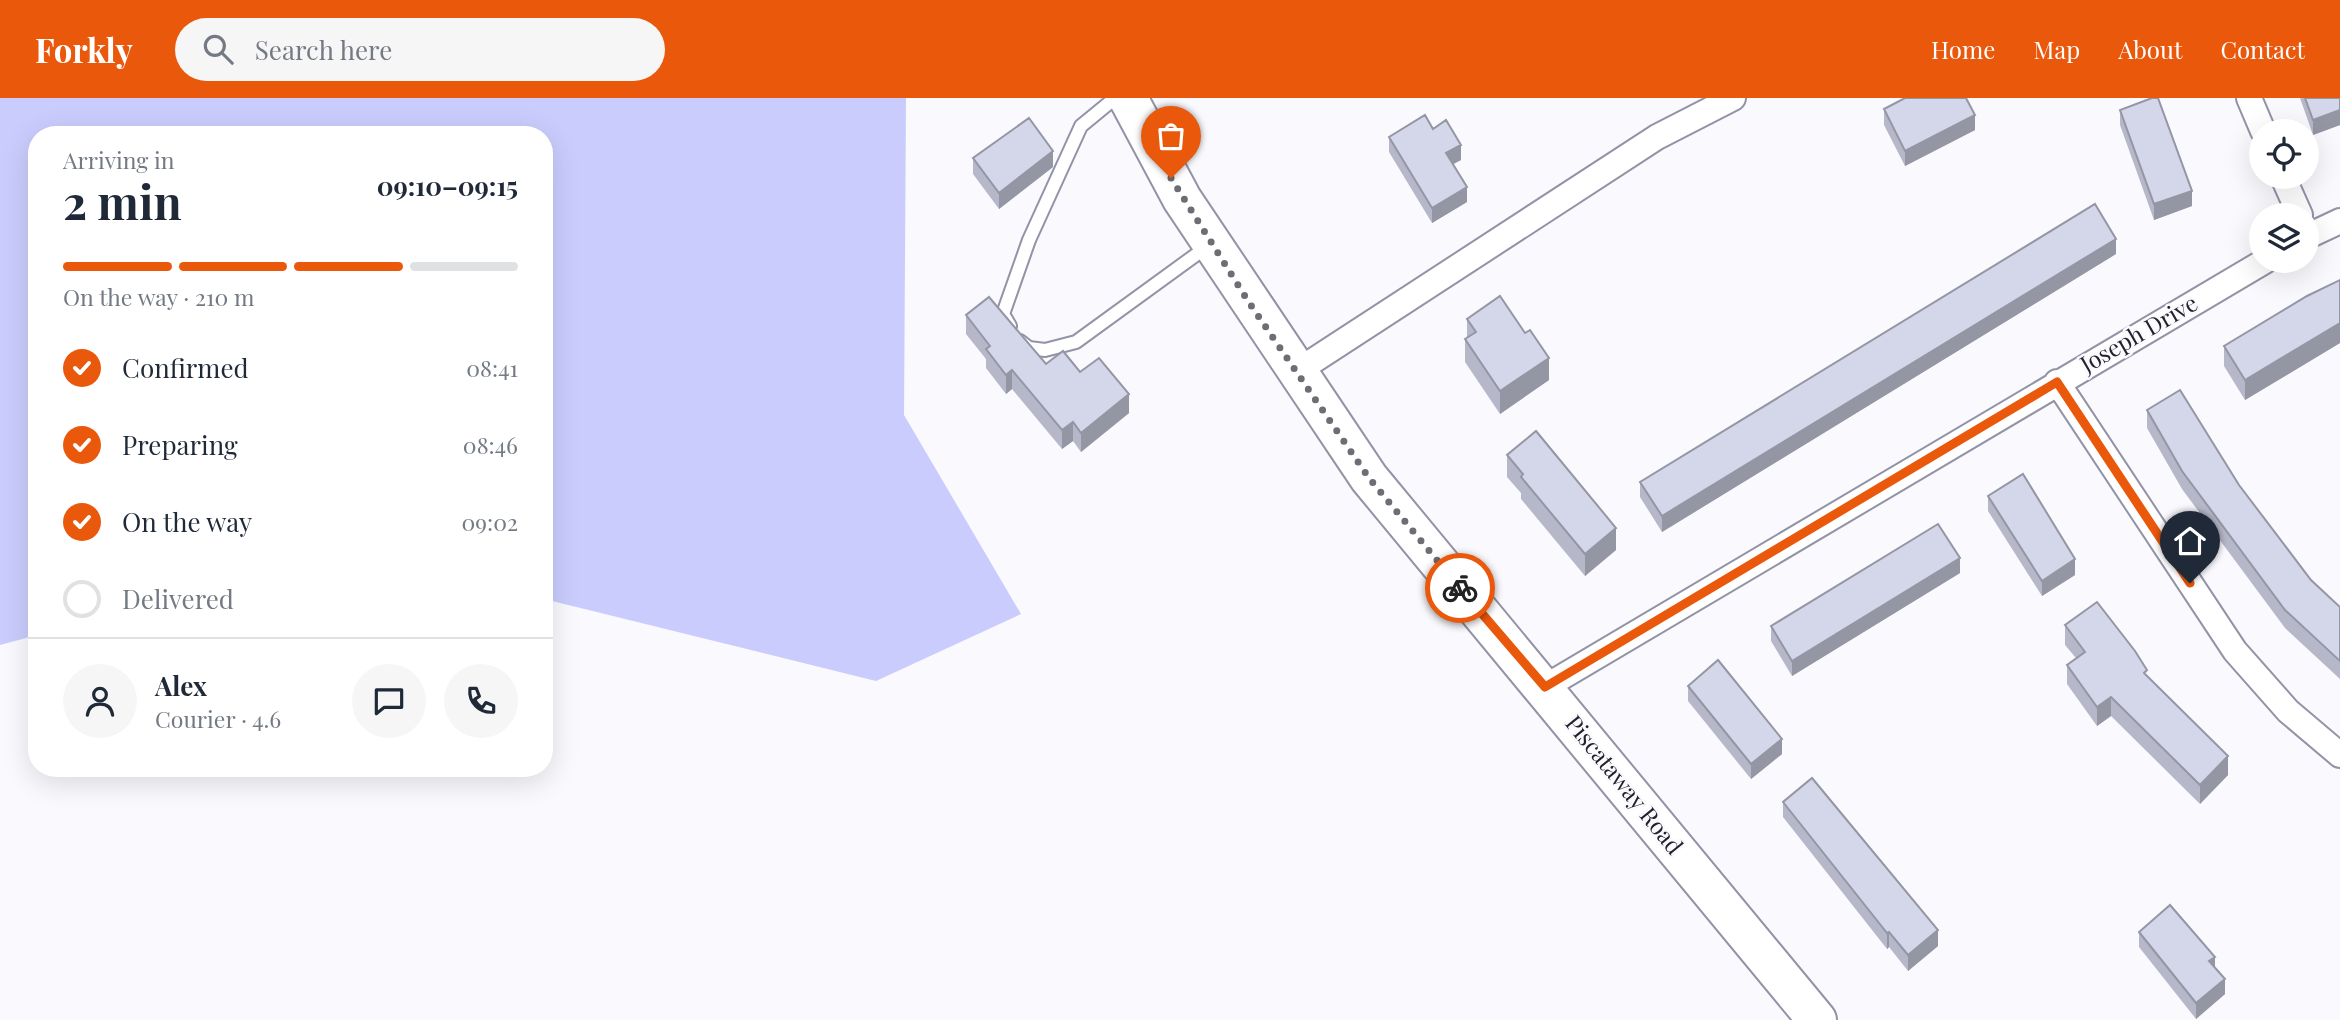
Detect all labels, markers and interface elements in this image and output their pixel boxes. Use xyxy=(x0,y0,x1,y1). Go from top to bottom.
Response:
search box xyxy=(175,18,665,81)
text: Forkly xyxy=(35,27,133,71)
icon: search xyxy=(199,30,237,68)
text: Search here xyxy=(255,32,392,67)
text: Home xyxy=(1931,33,1995,65)
text: Map xyxy=(2033,33,2080,65)
text: About xyxy=(2118,33,2182,65)
text: Contact xyxy=(2220,33,2305,65)
pin xyxy=(1141,106,1201,178)
icon: bag xyxy=(1152,117,1190,155)
map controls xyxy=(2249,119,2319,273)
button: locate xyxy=(2249,119,2319,189)
text: Arriving in xyxy=(63,144,175,175)
text: 09:10–09:15 xyxy=(377,168,518,203)
text: 2 min xyxy=(63,170,182,232)
button: layers xyxy=(2249,203,2319,273)
text: On the way · 210 m xyxy=(63,281,255,312)
street label: Joseph Drive xyxy=(2073,287,2203,379)
icon: check xyxy=(63,349,101,387)
text: Confirmed xyxy=(122,350,249,385)
text: 08:41 xyxy=(466,352,518,383)
icon: check xyxy=(63,426,101,464)
text: Preparing xyxy=(122,427,238,462)
text: 08:46 xyxy=(463,429,518,460)
icon: check xyxy=(63,503,101,541)
text: On the way xyxy=(122,504,252,539)
text: 09:02 xyxy=(462,506,518,537)
pin xyxy=(2160,511,2220,583)
icon: home xyxy=(2171,522,2209,560)
courier xyxy=(1425,553,1495,623)
icon: bike xyxy=(1441,569,1479,607)
text: Delivered xyxy=(122,581,234,616)
button: person xyxy=(63,664,137,738)
button: chat xyxy=(352,664,426,738)
button: phone xyxy=(444,664,518,738)
text: Alex xyxy=(155,668,207,703)
text: Courier · 4.6 xyxy=(155,703,281,734)
street label: Piscataway Road xyxy=(1559,708,1691,860)

